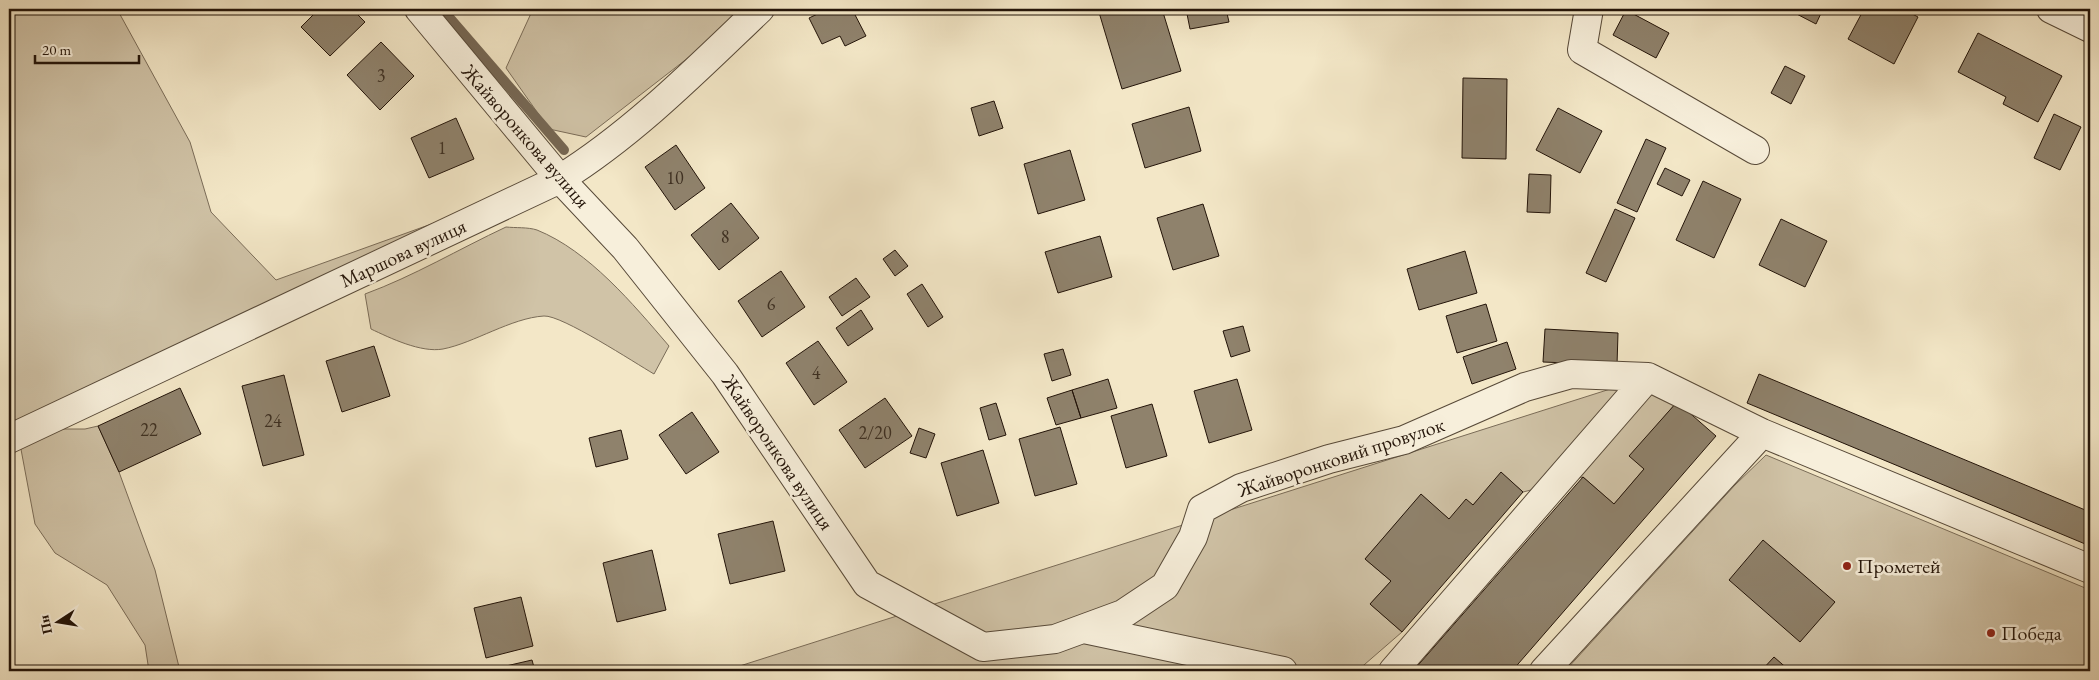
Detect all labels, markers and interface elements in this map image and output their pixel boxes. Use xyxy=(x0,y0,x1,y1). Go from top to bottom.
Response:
scale bar xyxy=(35,32,139,64)
text: 20 m xyxy=(42,40,71,59)
street label: Жайворонкова вулиця xyxy=(456,58,596,213)
house number: 3 xyxy=(377,64,385,87)
house number: 1 xyxy=(438,136,446,159)
house number: 10 xyxy=(666,166,684,189)
street label: Маршова вулиця xyxy=(336,212,470,294)
house number: 8 xyxy=(721,225,729,248)
house number: 6 xyxy=(767,292,776,315)
house number: 4 xyxy=(812,361,821,384)
street label: Жайворонкова вулиця xyxy=(716,368,840,535)
house number: 24 xyxy=(264,409,282,432)
street label: Жайворонковий провулок xyxy=(1233,411,1448,503)
house number: 22 xyxy=(140,418,158,441)
house number: 2/20 xyxy=(858,421,892,444)
place label: Прометей xyxy=(1857,553,1941,579)
marker: Прометей xyxy=(1841,560,1853,572)
north arrow xyxy=(32,598,82,648)
text: Пн xyxy=(34,613,56,636)
place label: Победа xyxy=(2001,620,2062,646)
marker: Победа xyxy=(1985,627,1997,639)

